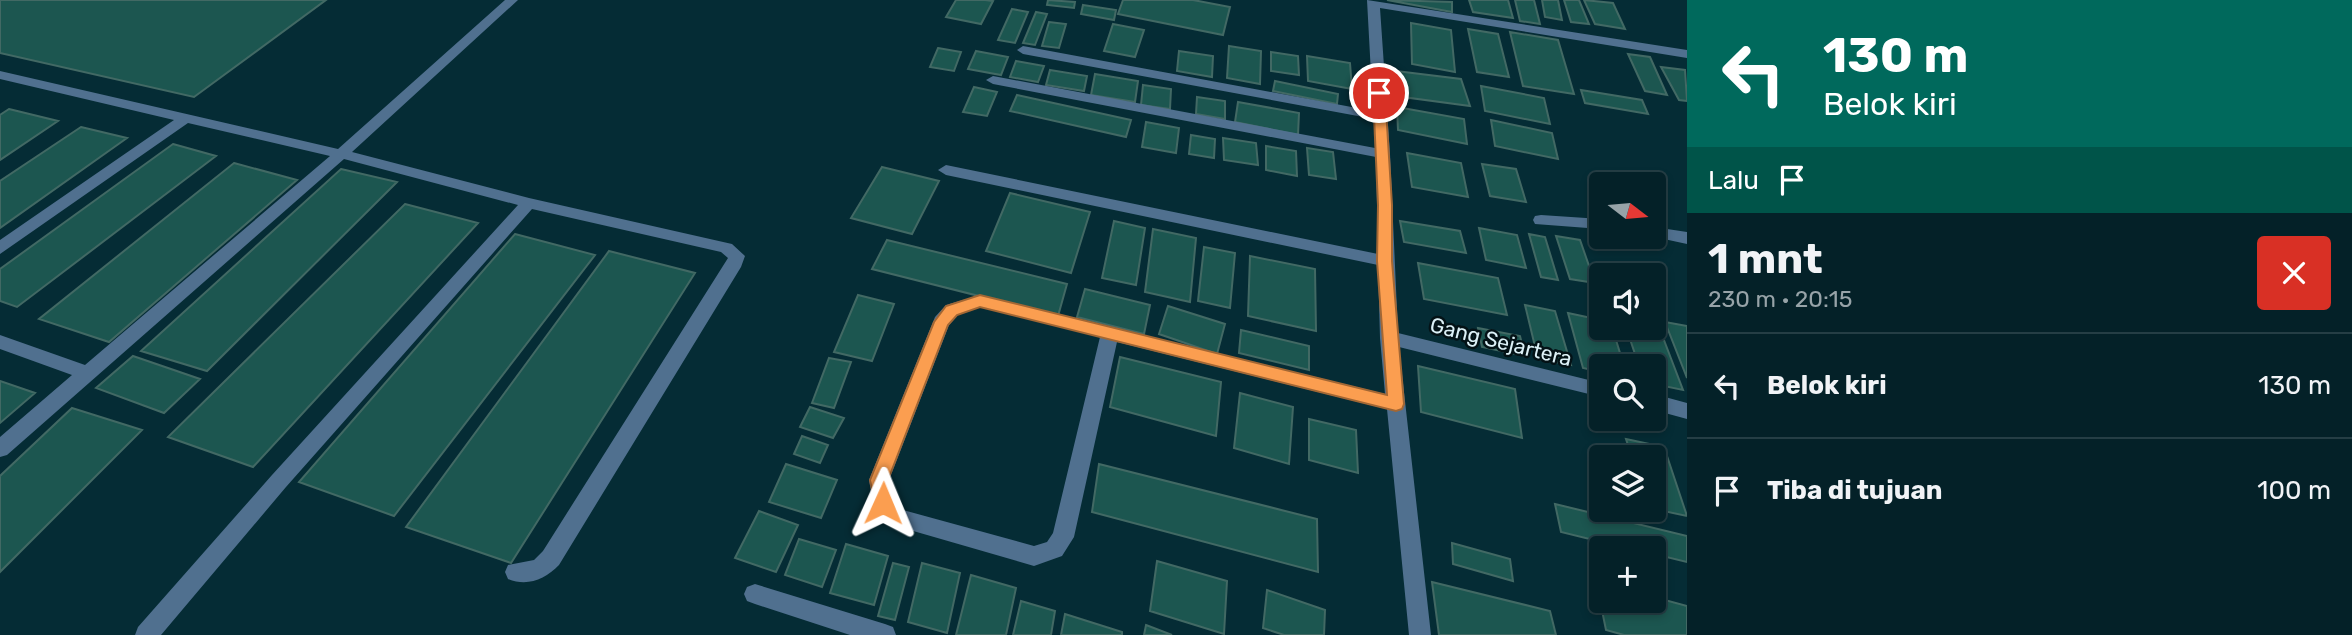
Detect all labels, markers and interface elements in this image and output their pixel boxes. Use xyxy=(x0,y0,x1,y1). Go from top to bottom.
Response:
text: 130 m xyxy=(1823,26,1968,84)
icon: left xyxy=(1708,28,1799,119)
pin xyxy=(1349,63,1409,123)
icon: arrive xyxy=(1360,74,1398,112)
text: Belok kiri xyxy=(1823,85,1957,123)
icon: arrive xyxy=(1773,161,1811,199)
text: Lalu xyxy=(1708,165,1759,196)
north arrow xyxy=(1589,172,1666,248)
map controls xyxy=(1589,172,1666,613)
text: 1 mnt xyxy=(1708,234,1823,284)
button: close xyxy=(2257,236,2331,310)
button: sound xyxy=(1589,263,1666,340)
text: 230 m · 20:15 xyxy=(1708,285,1852,313)
street label: Gang Sejartera xyxy=(1428,312,1575,371)
button: search xyxy=(1589,354,1666,431)
icon: left xyxy=(1708,367,1746,405)
text: Belok kiri xyxy=(1767,370,1887,401)
text: 130 m xyxy=(2258,370,2331,401)
button: layers xyxy=(1589,445,1666,522)
position arrow xyxy=(846,466,920,540)
icon: arrive xyxy=(1708,472,1746,510)
text: Tiba di tujuan xyxy=(1767,475,1942,506)
text: 100 m xyxy=(2257,475,2331,506)
button: + xyxy=(1589,536,1666,613)

